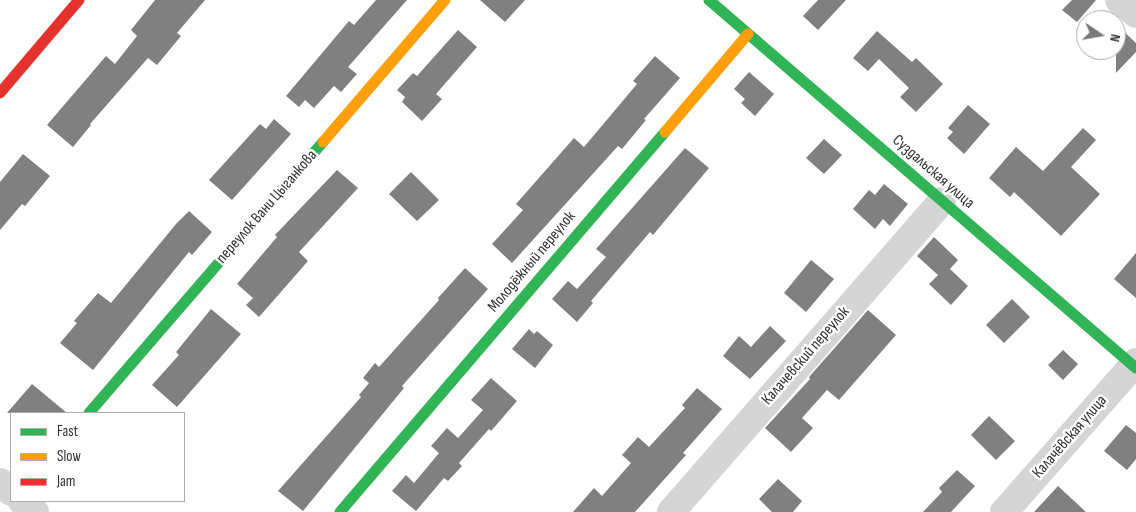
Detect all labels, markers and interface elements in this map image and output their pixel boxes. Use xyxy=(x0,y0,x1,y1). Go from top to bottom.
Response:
north arrow xyxy=(1076,10,1126,60)
text: N xyxy=(1106,33,1124,43)
street label: Суздальская улица xyxy=(888,131,978,213)
street label: переулок Вани Цыганкова xyxy=(213,146,321,268)
street label: Молодёжный переулок xyxy=(484,208,580,316)
street label: Калачевский переулок xyxy=(758,303,854,409)
street label: Калачёвская улица xyxy=(1029,392,1111,482)
legend xyxy=(10,412,185,502)
text: Fast xyxy=(57,422,78,441)
text: Slow xyxy=(57,447,81,466)
text: Jam xyxy=(57,472,75,491)

